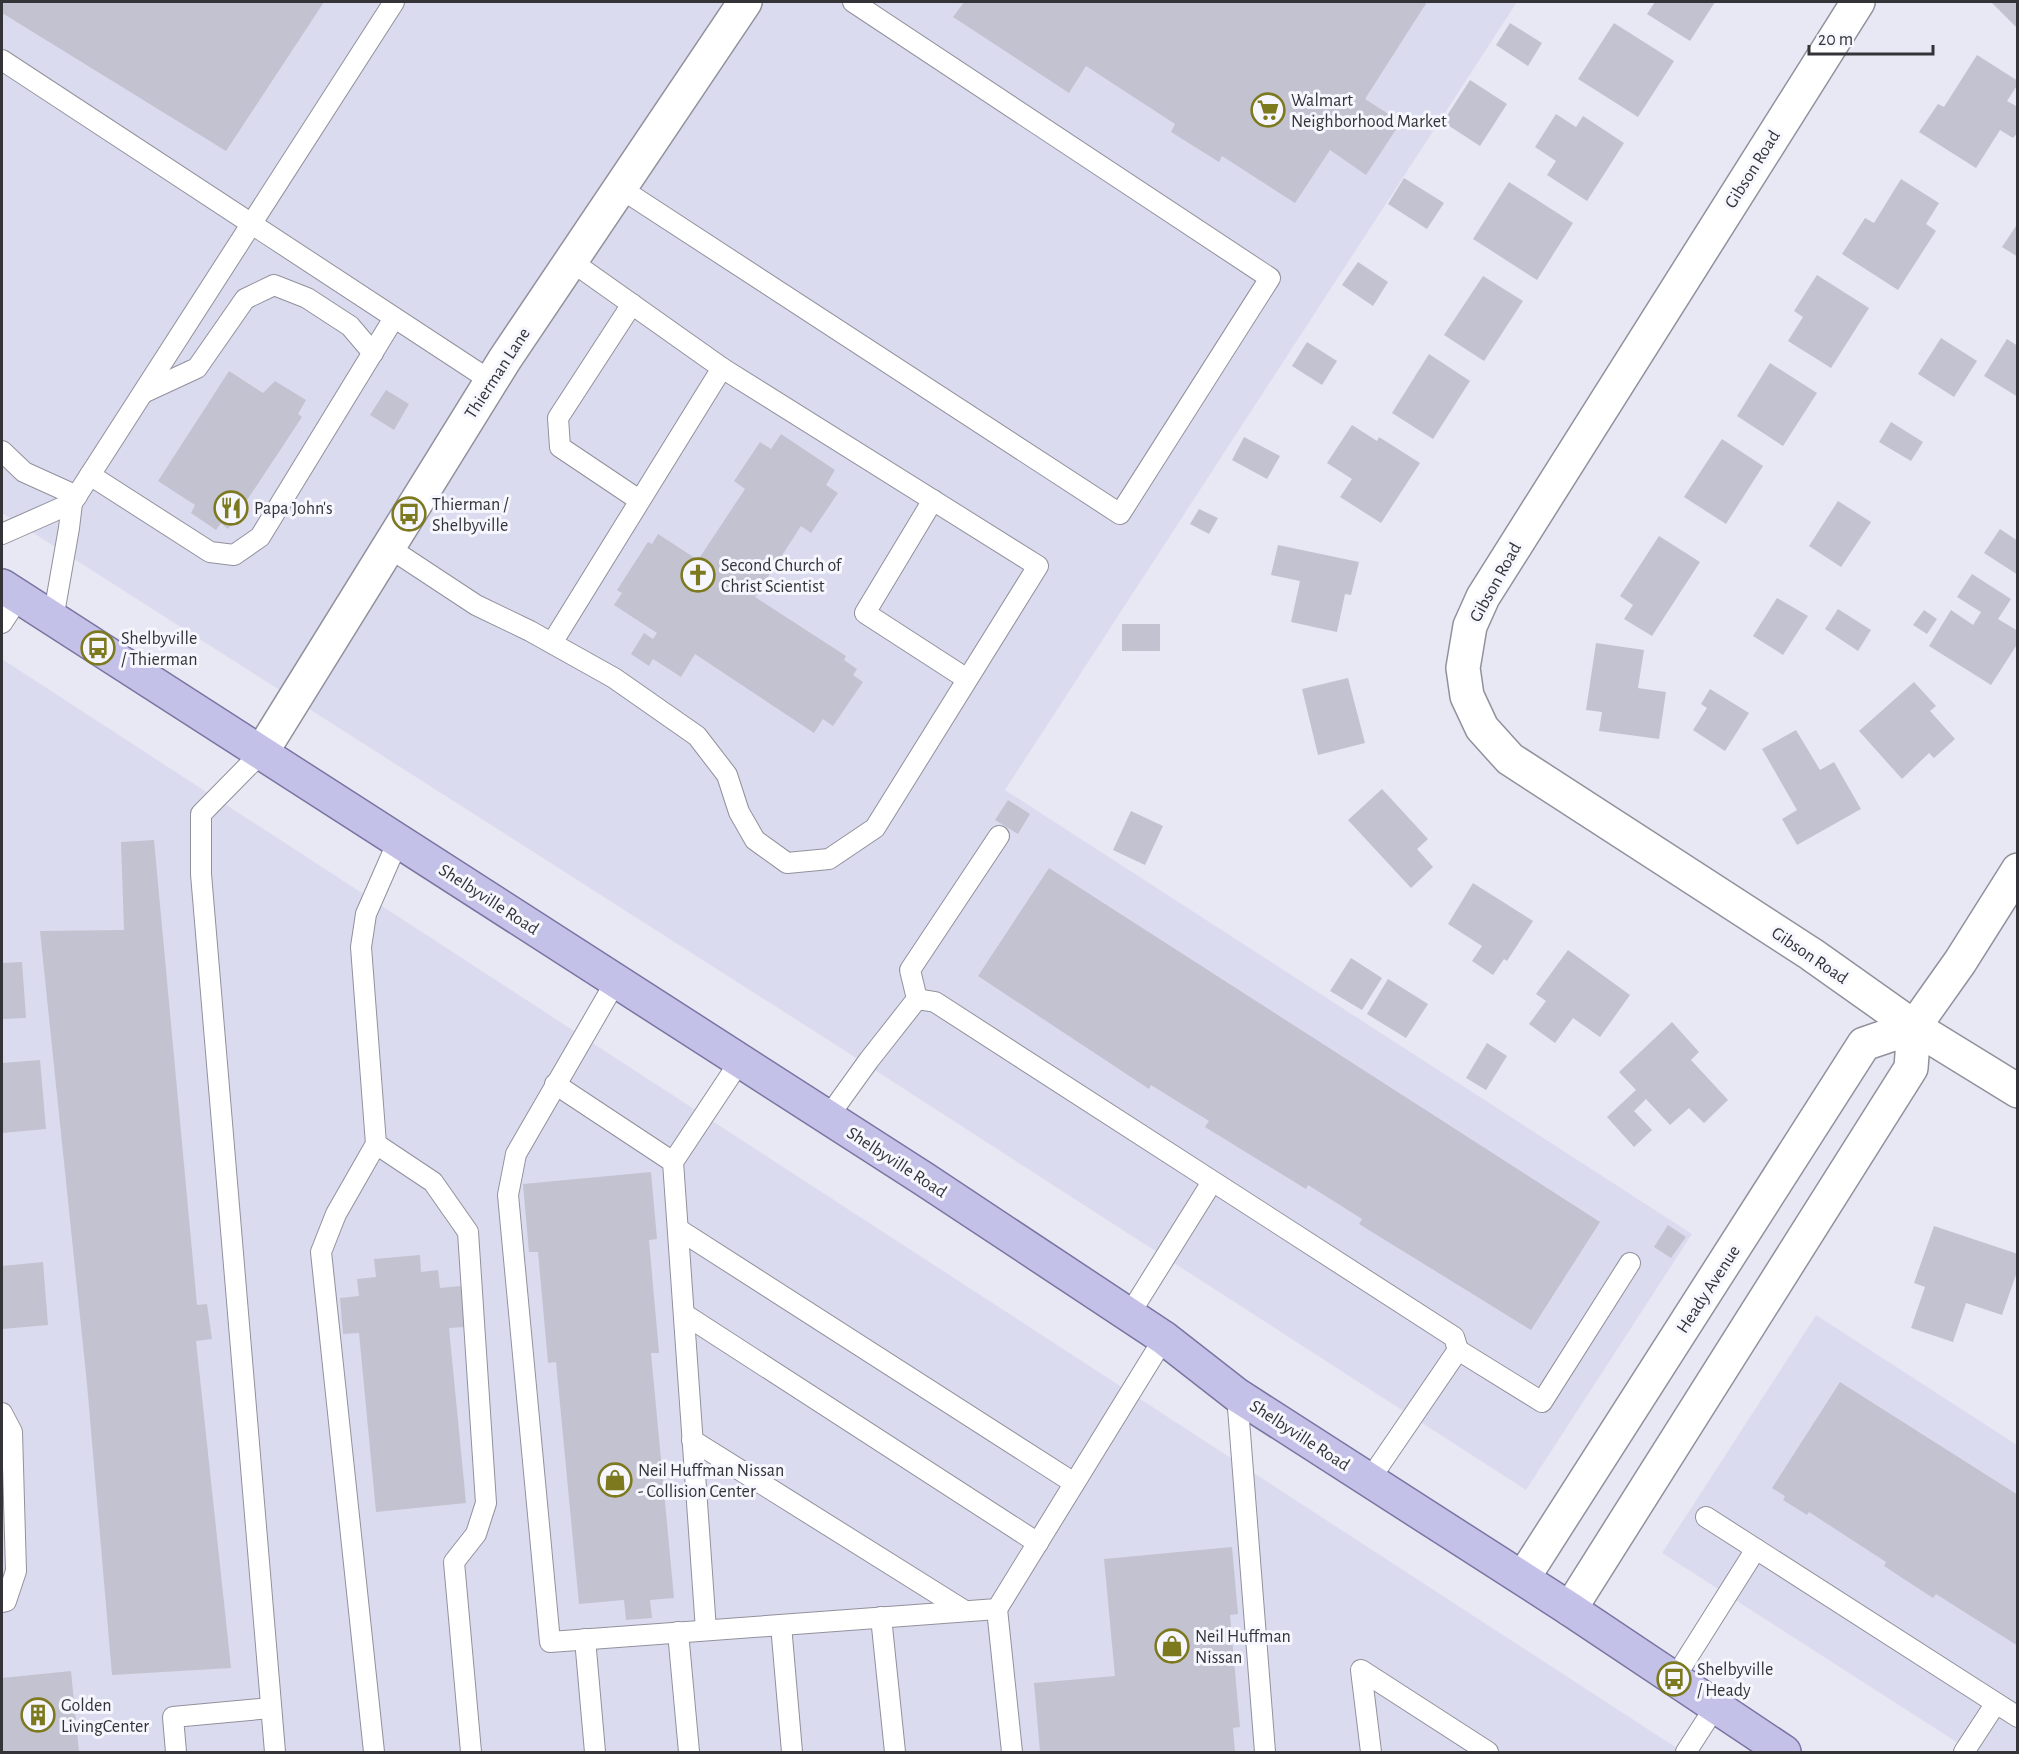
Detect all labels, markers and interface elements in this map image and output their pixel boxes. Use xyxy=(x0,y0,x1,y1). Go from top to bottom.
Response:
scale bar xyxy=(1809,18,1934,56)
text: 20 m xyxy=(1818,31,1853,49)
supermarket icon: Walmart Neighborhood Market xyxy=(1250,92,1286,128)
place label: Walmart Neighborhood Market xyxy=(1291,92,1447,131)
street label: Gibson Road xyxy=(1722,128,1784,212)
street label: Thierman Lane xyxy=(462,325,534,422)
restaurant icon: Papa John's xyxy=(213,490,249,526)
bus stop icon: Thierman / Shelbyville xyxy=(391,496,427,532)
place label: Thierman / Shelbyville xyxy=(432,496,509,535)
place label: Papa John's xyxy=(254,500,333,518)
street label: Gibson Road xyxy=(1467,540,1525,625)
church icon: Second Church of Christ Scientist xyxy=(680,557,716,593)
place label: Second Church of Christ Scientist xyxy=(721,557,843,596)
bus stop icon: Shelbyville / Thierman xyxy=(80,630,116,666)
place label: Shelbyville / Thierman xyxy=(121,630,197,669)
street label: Shelbyville Road xyxy=(435,861,542,939)
street label: Gibson Road xyxy=(1768,924,1851,988)
street label: Shelbyville Road xyxy=(843,1124,950,1202)
street label: Heady Avenue xyxy=(1674,1242,1744,1337)
street label: Shelbyville Road xyxy=(1246,1397,1353,1475)
shop icon: Neil Huffman Nissan - Collision Center xyxy=(597,1462,633,1498)
place label: Neil Huffman Nissan - Collision Center xyxy=(638,1462,784,1501)
shop icon: Neil Huffman Nissan xyxy=(1154,1628,1190,1664)
place label: Neil Huffman Nissan xyxy=(1195,1628,1291,1667)
bus stop icon: Shelbyville / Heady xyxy=(1656,1661,1692,1697)
place label: Shelbyville / Heady xyxy=(1697,1661,1773,1700)
building icon: Golden LivingCenter xyxy=(20,1697,56,1733)
place label: Golden LivingCenter xyxy=(61,1697,149,1736)

